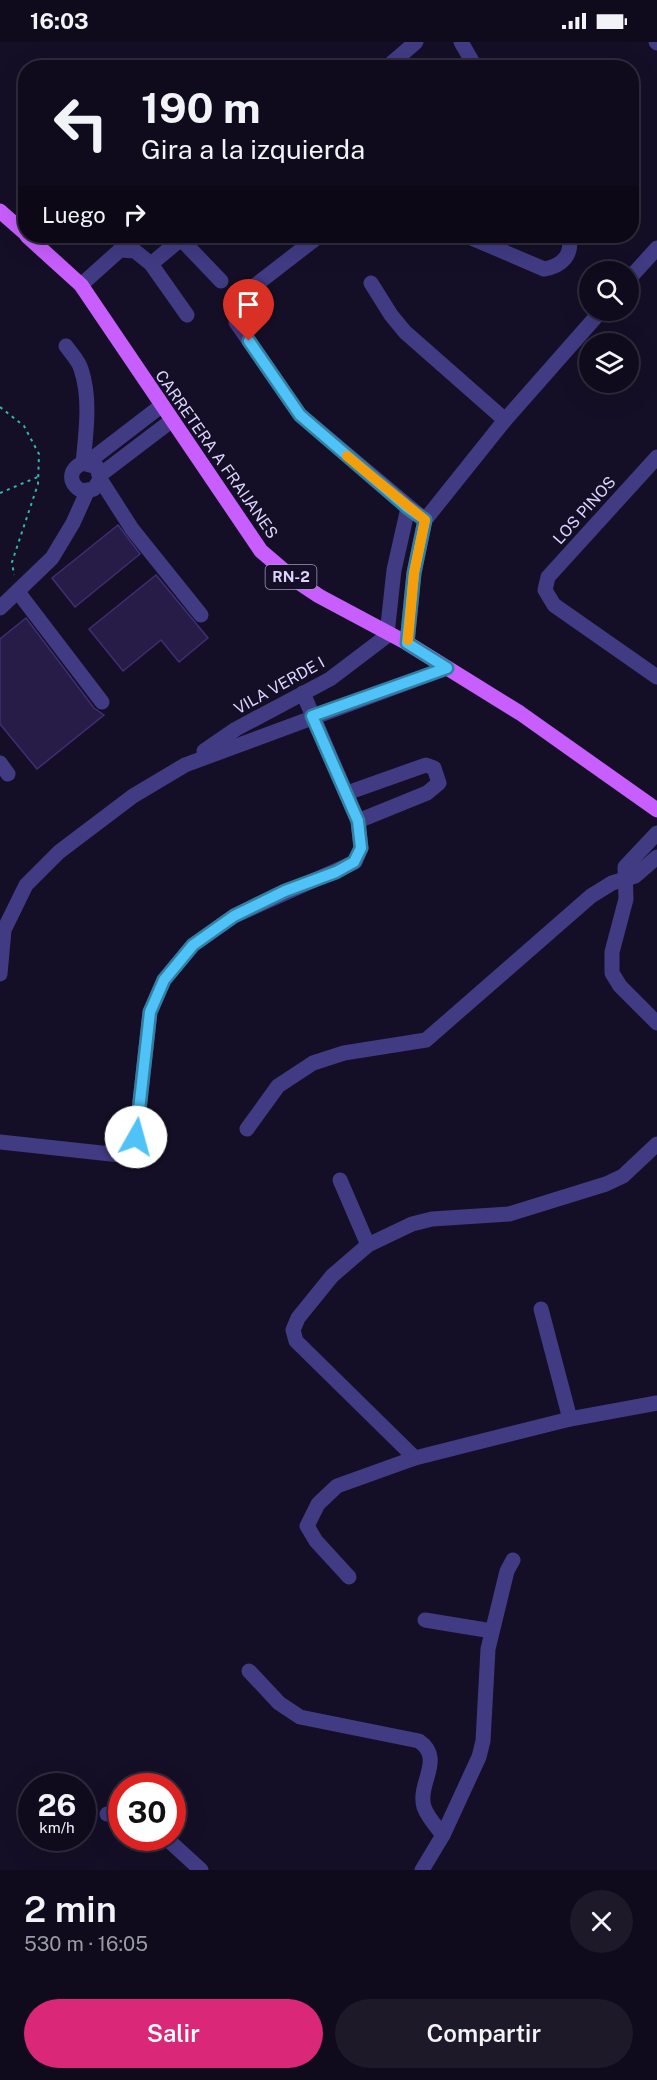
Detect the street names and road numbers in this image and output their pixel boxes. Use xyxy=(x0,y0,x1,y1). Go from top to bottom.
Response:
street label: CARRETERA A FRAIJANES xyxy=(151,367,282,542)
street label: LOS PINOS xyxy=(549,473,620,548)
road number: RN-2 xyxy=(266,565,316,589)
street label: VILA VERDE I xyxy=(231,653,328,718)

